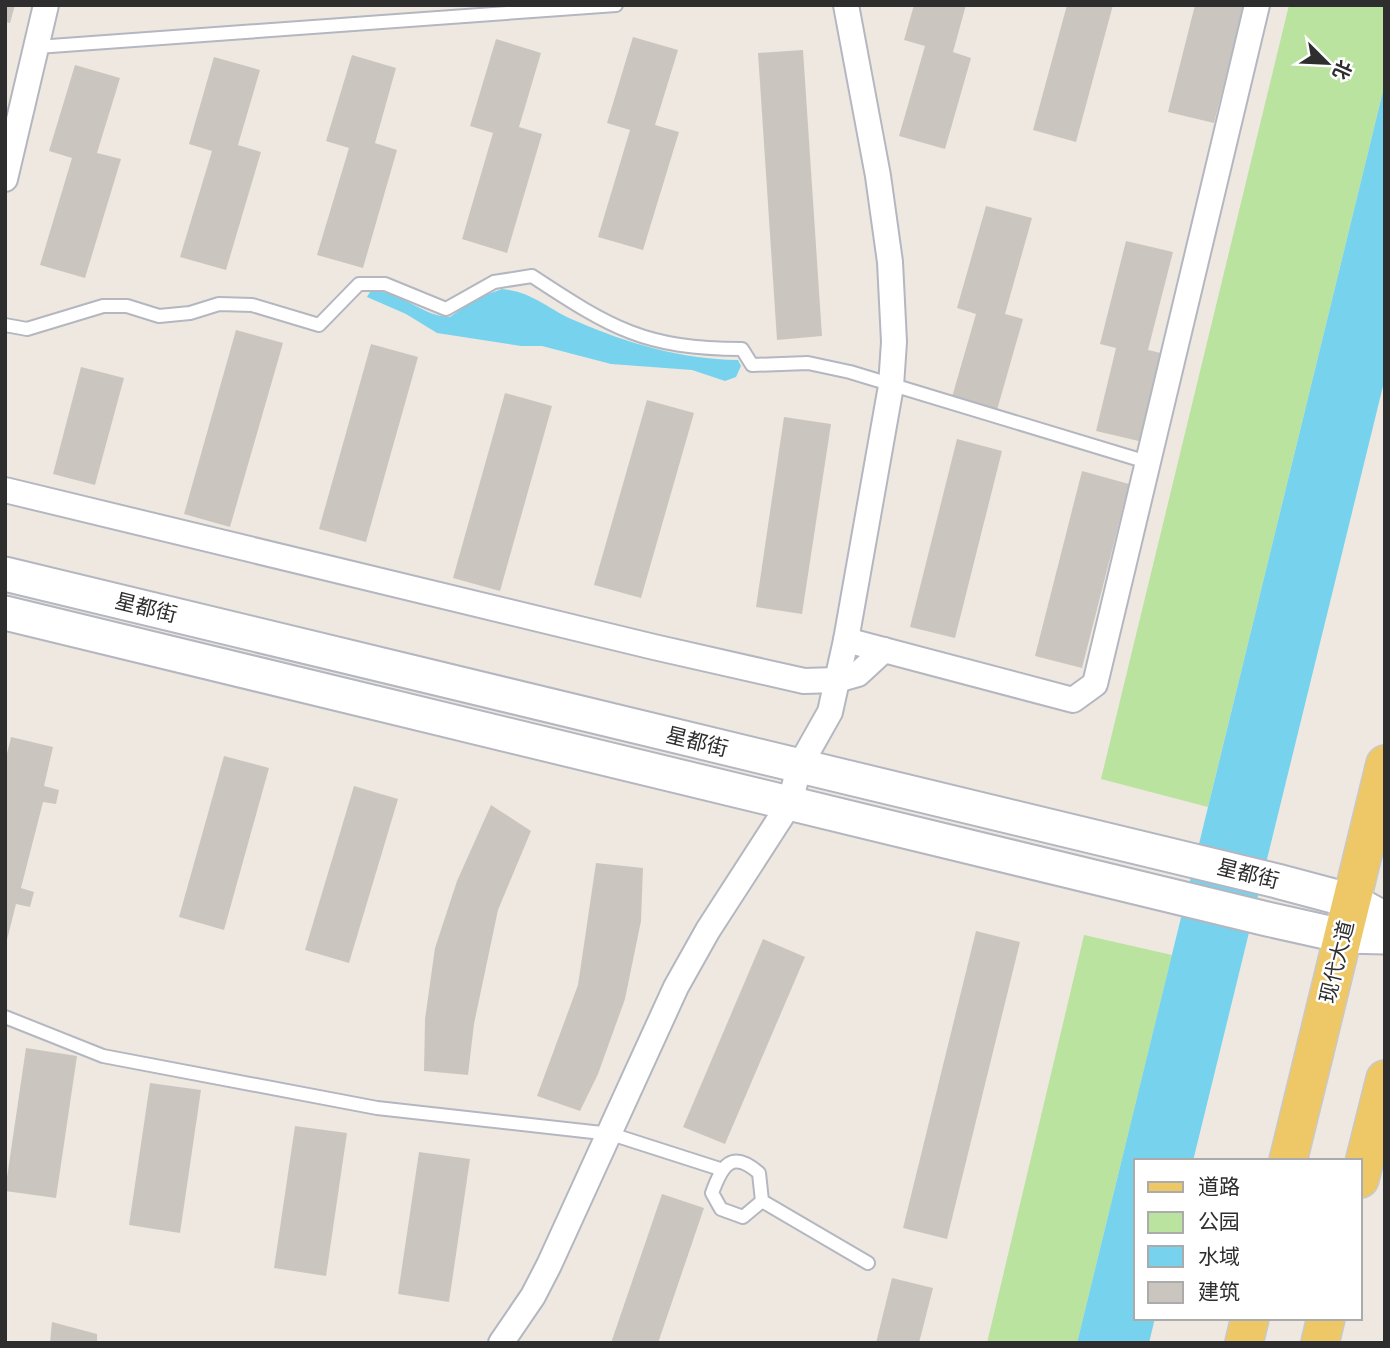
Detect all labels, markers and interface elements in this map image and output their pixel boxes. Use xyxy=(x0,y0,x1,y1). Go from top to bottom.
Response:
north arrow xyxy=(1292,28,1362,98)
text: 北 xyxy=(1328,56,1357,83)
street label: 星都街 xyxy=(113,587,180,627)
street label: 星都街 xyxy=(664,721,731,761)
street label: 星都街 xyxy=(1215,853,1282,893)
street label: 现代大道 xyxy=(1313,918,1359,1006)
legend xyxy=(1134,1159,1362,1320)
text: 道路 xyxy=(1198,1173,1240,1199)
text: 公园 xyxy=(1198,1208,1240,1234)
text: 水域 xyxy=(1198,1243,1240,1269)
text: 建筑 xyxy=(1198,1278,1240,1304)

